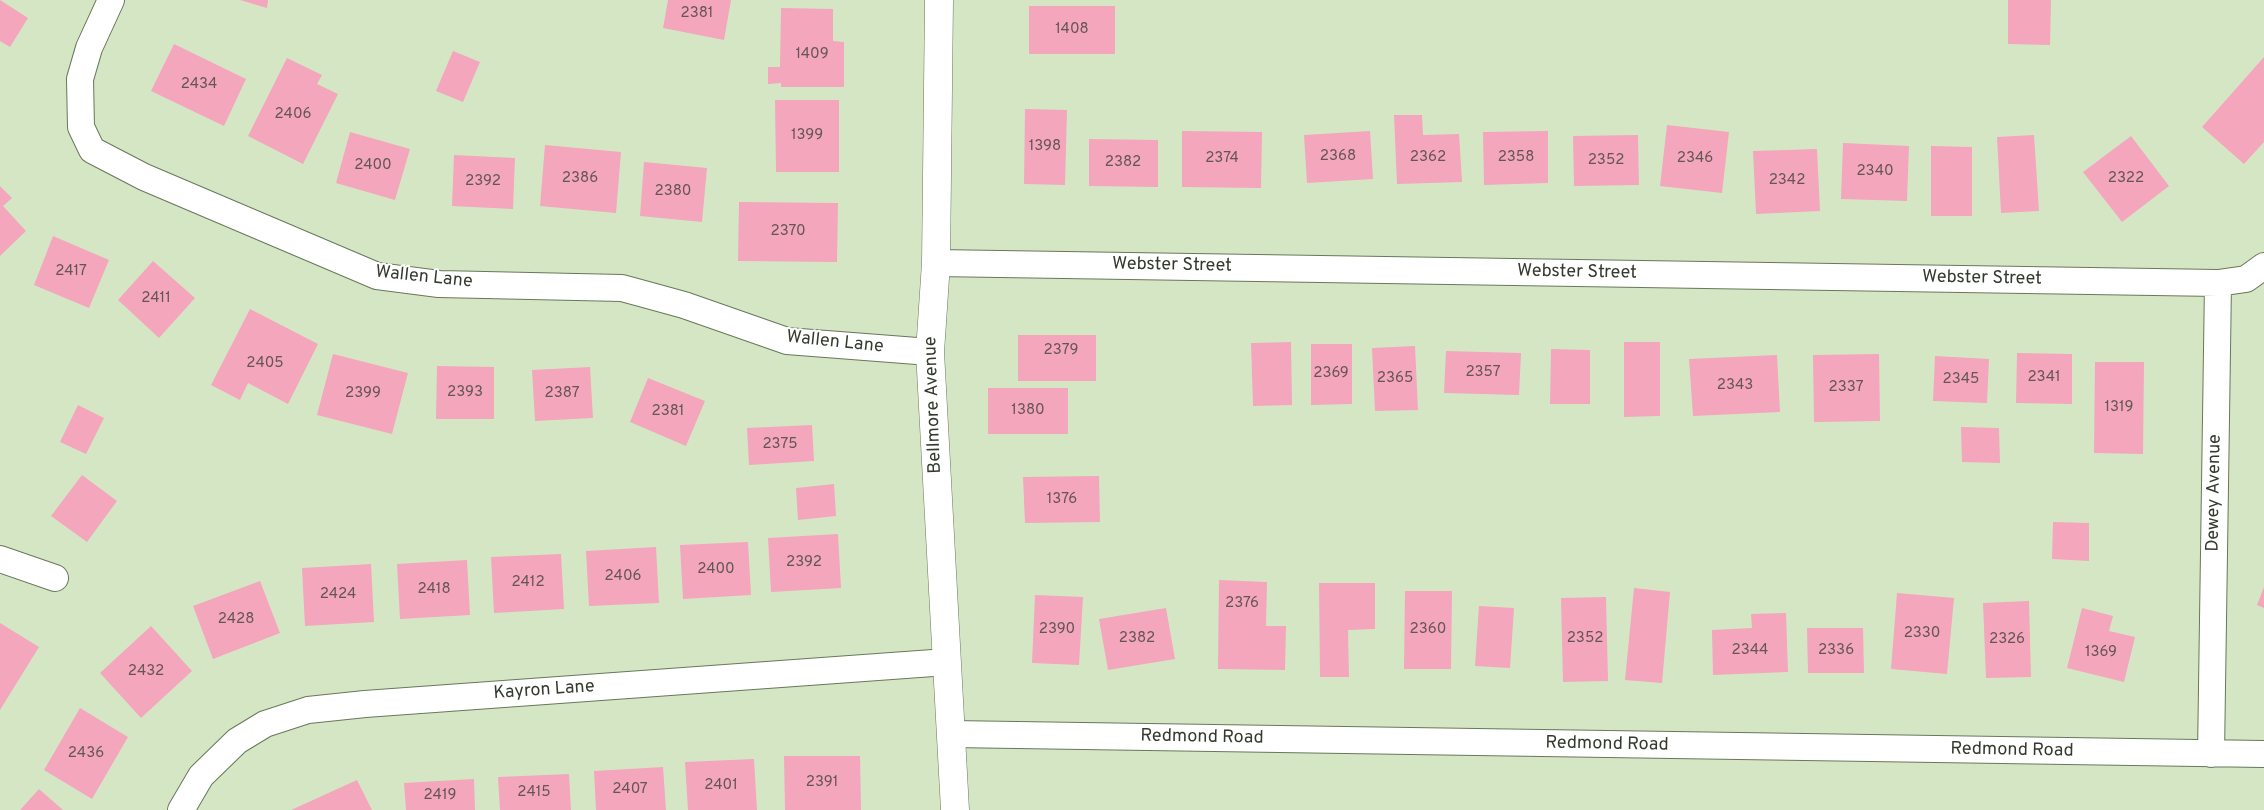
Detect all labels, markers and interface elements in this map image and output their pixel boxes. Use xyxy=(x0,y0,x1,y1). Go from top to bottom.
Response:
house number: 2381 xyxy=(681,5,713,23)
house number: 1408 xyxy=(1055,21,1089,39)
house number: 1409 xyxy=(795,46,829,64)
house number: 2434 xyxy=(181,76,217,94)
house number: 2406 xyxy=(275,106,311,124)
house number: 1399 xyxy=(791,127,823,145)
house number: 1398 xyxy=(1029,138,1061,156)
house number: 2368 xyxy=(1320,148,1356,166)
house number: 2362 xyxy=(1410,149,1446,167)
house number: 2358 xyxy=(1498,149,1534,167)
house number: 2374 xyxy=(1205,150,1239,168)
house number: 2346 xyxy=(1677,150,1713,168)
house number: 2352 xyxy=(1588,152,1624,170)
house number: 2382 xyxy=(1105,154,1141,172)
house number: 2400 xyxy=(354,157,392,175)
house number: 2340 xyxy=(1856,163,1894,181)
house number: 2386 xyxy=(562,170,598,188)
house number: 2322 xyxy=(2108,170,2144,188)
house number: 2342 xyxy=(1769,172,1805,190)
house number: 2392 xyxy=(465,173,501,191)
house number: 2380 xyxy=(655,183,691,201)
house number: 2370 xyxy=(770,223,806,241)
street label: Webster Street xyxy=(1112,254,1232,278)
street label: Webster Street xyxy=(1517,261,1637,285)
street label: Wallen Lane xyxy=(374,262,474,294)
house number: 2417 xyxy=(55,263,87,281)
street label: Webster Street xyxy=(1922,267,2042,291)
house number: 2411 xyxy=(141,290,171,308)
street label: Wallen Lane xyxy=(785,327,885,359)
street label: Bellmore Avenue xyxy=(921,336,947,474)
house number: 2379 xyxy=(1044,342,1078,360)
house number: 2405 xyxy=(246,355,284,373)
house number: 2357 xyxy=(1465,364,1501,382)
house number: 2369 xyxy=(1313,365,1349,383)
house number: 2341 xyxy=(2027,369,2061,387)
house number: 2365 xyxy=(1377,370,1413,388)
house number: 2345 xyxy=(1943,371,1979,389)
house number: 2343 xyxy=(1717,377,1753,395)
house number: 2337 xyxy=(1829,379,1863,397)
house number: 2393 xyxy=(447,384,483,402)
house number: 2399 xyxy=(345,385,381,403)
house number: 2387 xyxy=(544,385,580,403)
house number: 1319 xyxy=(2104,399,2134,417)
house number: 1380 xyxy=(1011,402,1045,420)
house number: 2381 xyxy=(652,403,684,421)
street label: Dewey Avenue xyxy=(2203,434,2227,552)
house number: 2375 xyxy=(762,436,798,454)
house number: 1376 xyxy=(1047,491,1077,509)
house number: 2392 xyxy=(786,554,822,572)
house number: 2400 xyxy=(697,561,735,579)
house number: 2406 xyxy=(605,568,641,586)
house number: 2412 xyxy=(511,574,545,592)
house number: 2418 xyxy=(417,581,451,599)
house number: 2424 xyxy=(320,586,356,604)
house number: 2376 xyxy=(1225,595,1259,613)
house number: 2428 xyxy=(218,611,254,629)
house number: 2390 xyxy=(1039,621,1075,639)
house number: 2360 xyxy=(1410,621,1446,639)
house number: 2330 xyxy=(1904,625,1940,643)
house number: 2382 xyxy=(1119,630,1155,648)
house number: 2352 xyxy=(1567,630,1603,648)
house number: 2326 xyxy=(1989,631,2025,649)
house number: 2344 xyxy=(1732,642,1768,660)
house number: 2336 xyxy=(1818,642,1854,660)
house number: 1369 xyxy=(2085,644,2117,662)
house number: 2432 xyxy=(128,663,164,681)
street label: Kayron Lane xyxy=(493,677,595,705)
street label: Redmond Road xyxy=(1140,726,1264,750)
street label: Redmond Road xyxy=(1545,733,1669,757)
street label: Redmond Road xyxy=(1950,739,2074,763)
house number: 2436 xyxy=(68,745,104,763)
house number: 2391 xyxy=(806,774,838,792)
house number: 2401 xyxy=(704,777,738,795)
house number: 2407 xyxy=(612,781,648,799)
house number: 2415 xyxy=(517,784,551,802)
house number: 2419 xyxy=(424,787,456,805)

